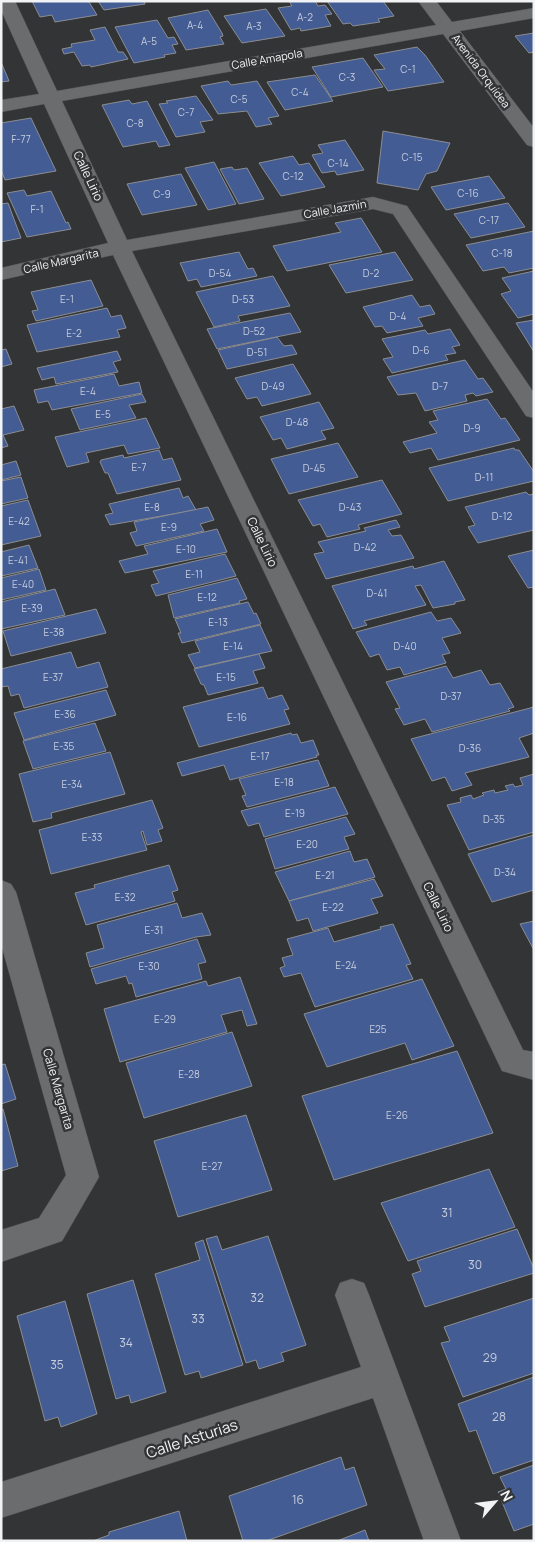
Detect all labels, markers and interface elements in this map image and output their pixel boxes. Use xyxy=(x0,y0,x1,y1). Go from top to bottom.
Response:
house number: A-2 xyxy=(297,10,313,24)
house number: A-4 xyxy=(187,18,203,32)
house number: A-3 xyxy=(246,19,262,33)
street label: Avenida Orquídea xyxy=(449,31,514,111)
house number: A-5 xyxy=(141,34,157,48)
street label: Calle Amapola xyxy=(230,45,304,72)
house number: C-1 xyxy=(400,62,416,76)
house number: C-3 xyxy=(339,70,355,84)
house number: C-4 xyxy=(291,85,309,99)
house number: C-5 xyxy=(230,92,248,106)
house number: C-7 xyxy=(178,105,194,119)
house number: C-8 xyxy=(126,116,144,130)
house number: F-77 xyxy=(11,132,31,146)
street label: Calle Lirio xyxy=(69,148,107,204)
house number: C-15 xyxy=(401,150,423,164)
house number: C-14 xyxy=(327,156,349,170)
house number: C-12 xyxy=(283,169,304,183)
house number: C-16 xyxy=(457,186,479,200)
house number: C-9 xyxy=(153,187,171,201)
street label: Calle Jazmín xyxy=(302,196,367,221)
house number: F-1 xyxy=(30,202,44,216)
house number: C-17 xyxy=(479,213,499,227)
street label: Calle Margarita xyxy=(22,245,100,276)
house number: C-18 xyxy=(491,246,513,260)
house number: D-54 xyxy=(209,266,231,280)
house number: D-2 xyxy=(363,266,380,280)
house number: E-1 xyxy=(60,292,74,306)
house number: D-53 xyxy=(232,292,254,306)
house number: D-4 xyxy=(390,309,407,323)
house number: D-52 xyxy=(243,324,265,338)
house number: E-2 xyxy=(66,326,82,340)
house number: D-6 xyxy=(412,343,430,357)
house number: D-51 xyxy=(247,345,267,359)
house number: D-49 xyxy=(261,379,285,393)
house number: D-7 xyxy=(432,379,448,393)
house number: E-4 xyxy=(80,384,96,398)
house number: E-5 xyxy=(95,407,111,421)
house number: D-48 xyxy=(286,415,309,429)
house number: D-9 xyxy=(463,421,481,435)
house number: E-7 xyxy=(132,460,146,474)
house number: D-45 xyxy=(303,461,326,475)
house number: D-11 xyxy=(475,470,493,484)
house number: E-8 xyxy=(144,500,160,514)
house number: D-43 xyxy=(339,500,361,514)
house number: D-12 xyxy=(492,509,513,523)
house number: E-42 xyxy=(8,514,30,528)
street label: Calle Lirio xyxy=(243,514,282,570)
house number: E-9 xyxy=(161,520,177,534)
house number: D-42 xyxy=(354,540,377,554)
house number: E-10 xyxy=(176,542,196,556)
house number: E-41 xyxy=(8,553,28,567)
house number: E-11 xyxy=(185,567,203,581)
house number: E-40 xyxy=(12,577,34,591)
house number: D-41 xyxy=(367,586,387,600)
house number: E-12 xyxy=(197,590,217,604)
house number: E-39 xyxy=(21,601,43,615)
house number: E-13 xyxy=(208,615,228,629)
house number: E-38 xyxy=(44,625,65,639)
house number: E-14 xyxy=(223,639,243,653)
house number: D-40 xyxy=(393,639,417,653)
house number: E-37 xyxy=(43,670,63,684)
house number: E-15 xyxy=(216,670,236,684)
house number: D-37 xyxy=(440,689,462,703)
house number: E-36 xyxy=(54,707,76,721)
house number: E-16 xyxy=(227,710,247,724)
house number: E-35 xyxy=(54,739,75,753)
house number: D-36 xyxy=(459,741,481,755)
house number: E-17 xyxy=(251,749,269,763)
house number: E-18 xyxy=(274,775,294,789)
house number: E-34 xyxy=(62,777,83,791)
house number: E-19 xyxy=(285,806,305,820)
house number: D-35 xyxy=(483,812,505,826)
house number: E-33 xyxy=(82,830,102,844)
house number: E-20 xyxy=(296,837,318,851)
house number: D-34 xyxy=(494,865,516,879)
house number: E-21 xyxy=(315,868,335,882)
street label: Calle Lirio xyxy=(419,879,458,935)
house number: E-32 xyxy=(115,890,136,904)
house number: E-22 xyxy=(322,900,344,914)
house number: E-31 xyxy=(145,923,163,937)
house number: E-24 xyxy=(335,958,357,972)
house number: E-30 xyxy=(138,959,160,973)
house number: E-29 xyxy=(154,1012,176,1026)
house number: E25 xyxy=(369,1022,387,1036)
street label: Calle Margarita xyxy=(39,1046,78,1131)
house number: E-28 xyxy=(178,1067,200,1081)
house number: E-26 xyxy=(386,1108,408,1122)
house number: E-27 xyxy=(202,1159,222,1173)
house number: 31 xyxy=(441,1204,453,1221)
house number: 30 xyxy=(468,1256,482,1273)
house number: 32 xyxy=(250,1289,264,1306)
house number: 33 xyxy=(191,1310,205,1327)
house number: 34 xyxy=(119,1334,133,1351)
house number: 29 xyxy=(483,1349,497,1366)
house number: 35 xyxy=(50,1356,64,1373)
house number: 28 xyxy=(492,1408,506,1425)
street label: Calle Asturias xyxy=(143,1414,241,1463)
north arrow xyxy=(470,1477,520,1527)
text: N xyxy=(496,1487,518,1505)
house number: 16 xyxy=(292,1491,304,1508)

